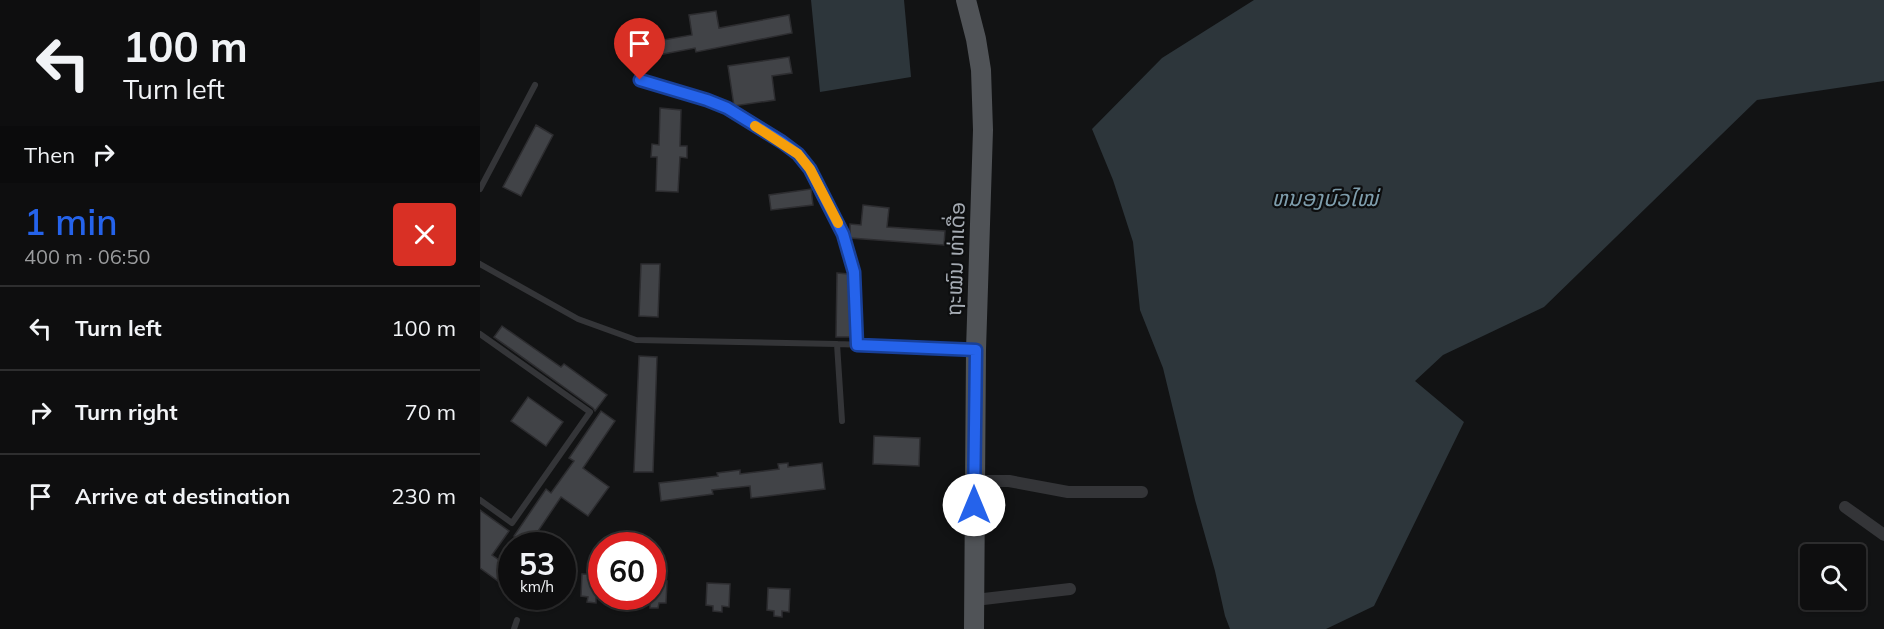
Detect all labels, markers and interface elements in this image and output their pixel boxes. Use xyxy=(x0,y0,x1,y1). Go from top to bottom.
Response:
pin xyxy=(614,18,665,80)
text: 100 m xyxy=(123,20,248,73)
icon: left xyxy=(24,24,102,102)
icon: arrive xyxy=(623,27,656,60)
text: Turn left xyxy=(123,72,225,106)
icon: right xyxy=(87,138,120,171)
text: Then xyxy=(24,141,75,169)
water label: ຫນອງບົວໄໝ່ xyxy=(1272,184,1381,212)
text: 1 min xyxy=(24,199,118,244)
street label: ຖະໝົນ ທ່າເດື່ອ xyxy=(938,201,970,317)
button: close xyxy=(393,203,456,266)
text: 400 m · 06:50 xyxy=(24,244,150,269)
icon: left xyxy=(24,312,57,345)
text: Turn left xyxy=(75,314,162,342)
text: 100 m xyxy=(391,314,456,342)
icon: right xyxy=(24,396,57,429)
text: Turn right xyxy=(75,398,178,426)
text: 70 m xyxy=(405,398,456,426)
position arrow xyxy=(942,473,1006,537)
icon: arrive xyxy=(24,480,57,513)
text: Arrive at destination xyxy=(75,482,290,510)
text: 230 m xyxy=(391,482,456,510)
speed limit sign: 60 xyxy=(588,532,666,610)
map controls xyxy=(1800,544,1866,610)
button: search xyxy=(1800,544,1866,610)
text: 53 xyxy=(519,545,555,583)
text: km/h xyxy=(520,577,554,596)

